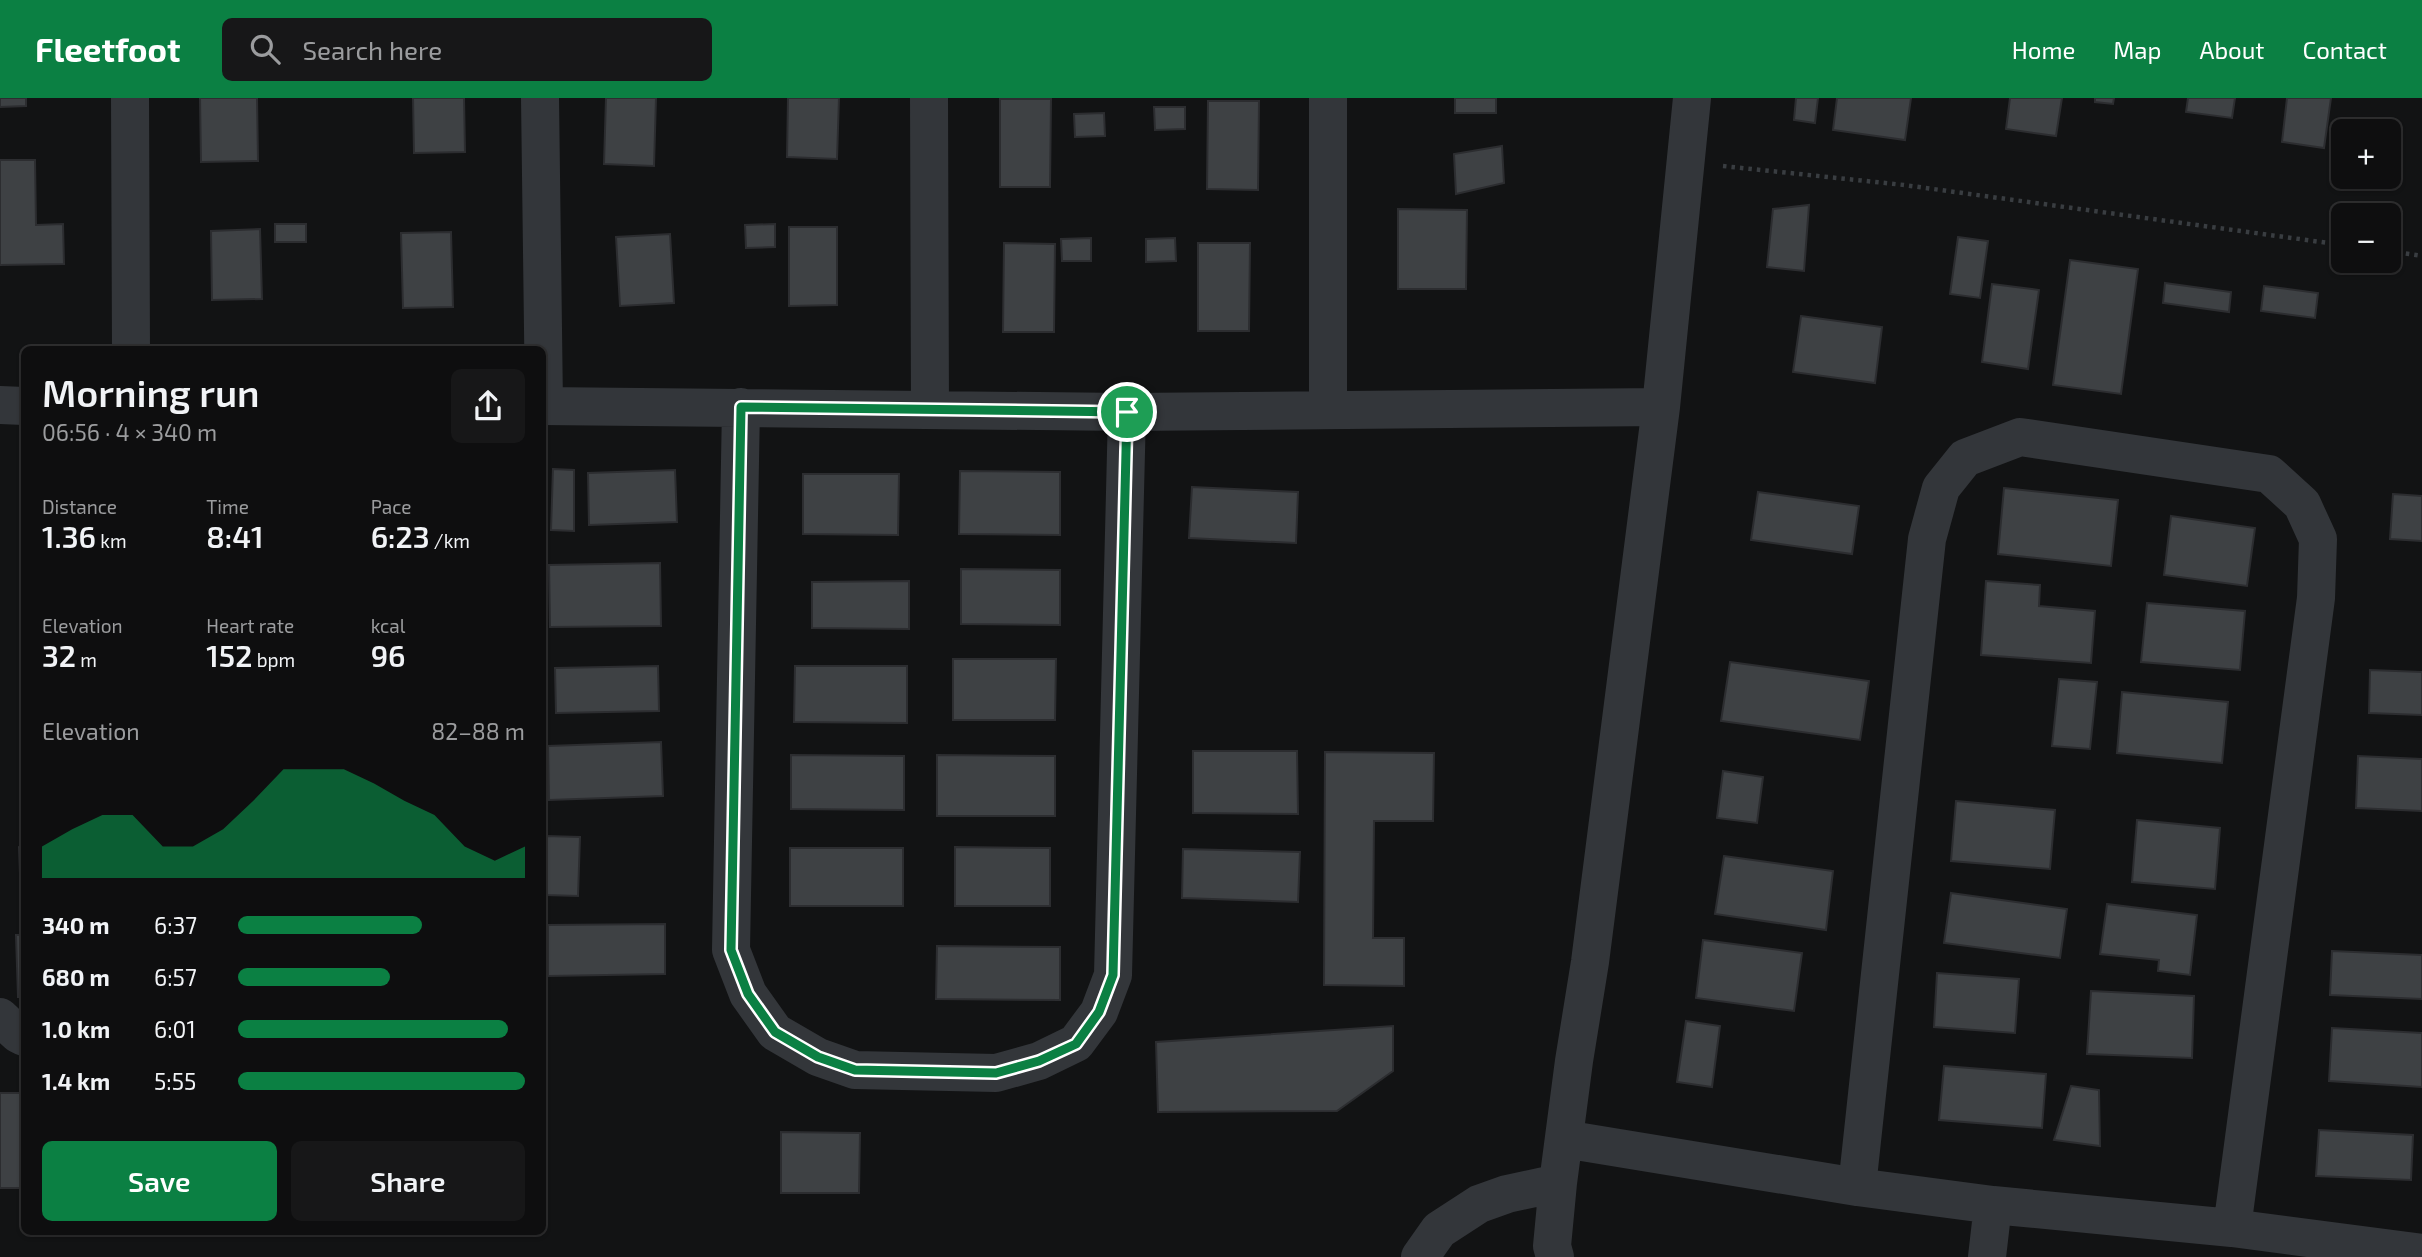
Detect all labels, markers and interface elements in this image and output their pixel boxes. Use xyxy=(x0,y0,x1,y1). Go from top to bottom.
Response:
search box xyxy=(222,18,712,81)
text: Fleetfoot xyxy=(35,29,180,69)
icon: search xyxy=(246,30,284,68)
text: Search here xyxy=(302,34,442,65)
text: Home xyxy=(2012,35,2075,64)
text: Map xyxy=(2113,35,2161,64)
text: About xyxy=(2199,35,2265,64)
text: Contact xyxy=(2303,35,2387,64)
map controls xyxy=(2331,119,2401,273)
button: + xyxy=(2331,119,2401,189)
button: − xyxy=(2331,203,2401,273)
text: Morning run xyxy=(42,369,260,415)
button: share xyxy=(451,369,525,443)
pin xyxy=(1097,382,1157,442)
icon: arrive xyxy=(1108,393,1146,431)
text: 06:56 · 4 × 340 m xyxy=(42,418,217,446)
text: Distance xyxy=(42,495,117,518)
text: Time xyxy=(206,495,249,518)
text: Pace xyxy=(371,495,412,518)
text: 1.36 xyxy=(42,518,96,554)
text: 8:41 xyxy=(206,518,264,554)
text: 6:23 xyxy=(371,518,430,554)
text: km xyxy=(96,529,127,552)
text: /km xyxy=(430,529,470,552)
text: Elevation xyxy=(42,614,123,637)
text: Heart rate xyxy=(206,614,294,637)
text: kcal xyxy=(371,614,405,637)
text: 32 xyxy=(42,637,76,673)
text: 152 xyxy=(206,637,252,673)
text: 96 xyxy=(371,637,406,673)
text: m xyxy=(76,648,97,671)
text: bpm xyxy=(252,648,295,671)
text: Elevation xyxy=(42,717,140,745)
text: 82–88 m xyxy=(431,717,525,745)
text: 340 m xyxy=(42,911,109,939)
text: 6:37 xyxy=(154,911,197,939)
text: 680 m xyxy=(42,963,110,991)
text: 6:57 xyxy=(154,963,197,991)
text: 1.0 km xyxy=(42,1015,110,1043)
text: 6:01 xyxy=(154,1015,196,1043)
text: 1.4 km xyxy=(42,1067,110,1095)
text: 5:55 xyxy=(154,1067,196,1095)
button: Save xyxy=(42,1141,277,1221)
button: Share xyxy=(291,1141,525,1221)

